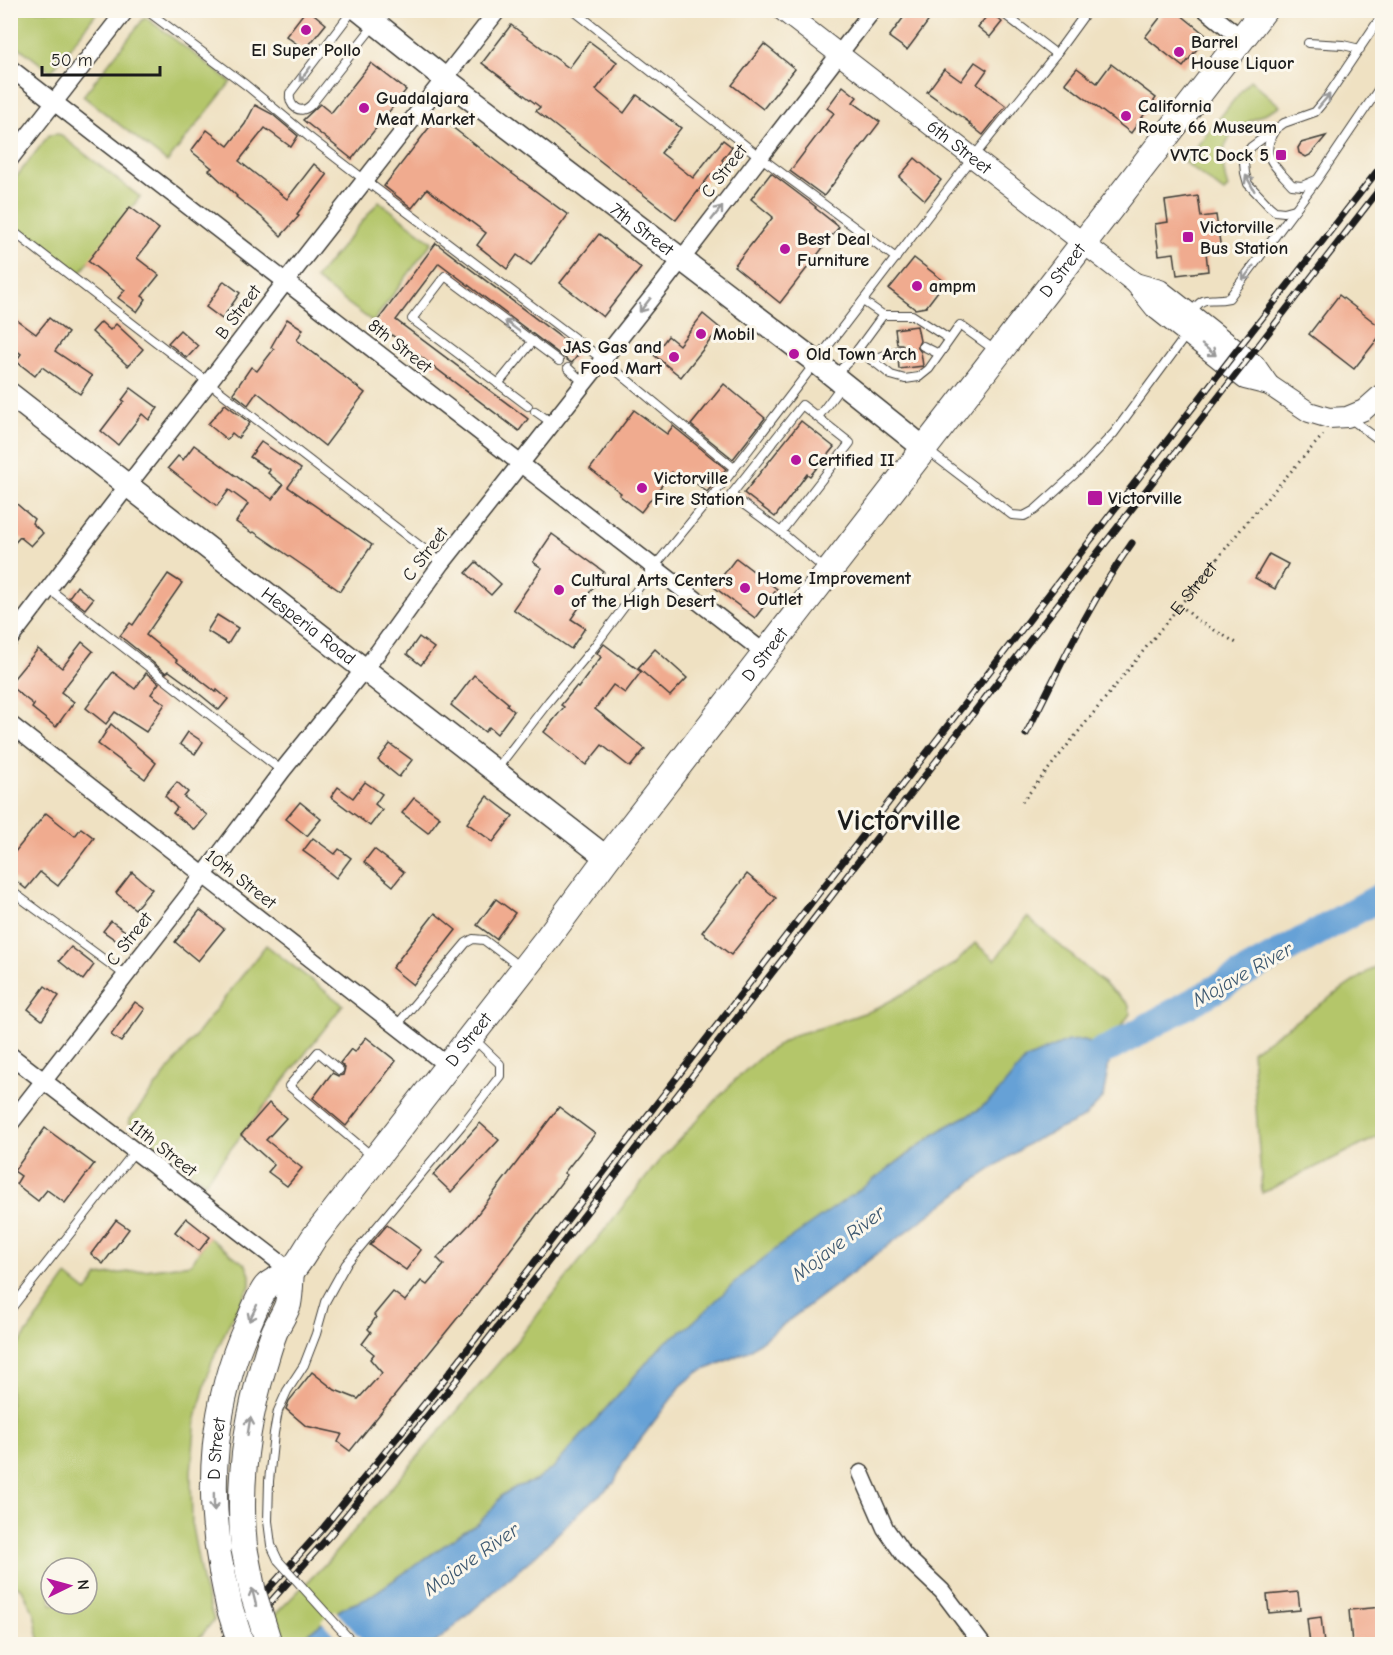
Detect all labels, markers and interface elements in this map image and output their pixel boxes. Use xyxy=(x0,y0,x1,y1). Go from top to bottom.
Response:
marker: El Super Pollo xyxy=(299,23,313,37)
place label: Barrel House Liquor xyxy=(1191,32,1295,74)
scale bar xyxy=(42,39,160,77)
place label: El Super Pollo xyxy=(251,40,361,61)
marker: Barrel House Liquor xyxy=(1172,45,1186,59)
text: 50 m xyxy=(51,50,93,71)
one-way arrow xyxy=(299,65,312,81)
place label: Guadalajara Meat Market xyxy=(376,88,476,130)
one-way arrow xyxy=(1317,93,1330,109)
place label: California Route 66 Museum xyxy=(1138,96,1277,138)
marker: Guadalajara Meat Market xyxy=(357,101,371,115)
marker: California Route 66 Museum xyxy=(1119,109,1133,123)
street label: 6th Street xyxy=(923,116,996,179)
street label: C Street xyxy=(697,140,752,202)
place label: VVTC Dock 5 xyxy=(1170,145,1269,166)
marker: VVTC Dock 5 xyxy=(1274,148,1288,162)
one-way arrow xyxy=(1244,174,1256,191)
street label: 7th Street xyxy=(606,199,678,261)
one-way arrow xyxy=(710,205,723,221)
place label: Victorville Bus Station xyxy=(1200,217,1288,259)
place label: Best Deal Furniture xyxy=(797,229,870,271)
marker: Victorville Bus Station xyxy=(1181,230,1195,244)
street label: D Street xyxy=(1035,239,1091,302)
marker: Best Deal Furniture xyxy=(778,242,792,256)
one-way arrow xyxy=(1241,265,1254,281)
place label: ampm xyxy=(929,276,976,297)
marker: ampm xyxy=(910,279,924,293)
street label: B Street xyxy=(211,280,266,343)
one-way arrow xyxy=(639,297,652,313)
street label: 8th Street xyxy=(364,315,436,378)
one-way arrow xyxy=(505,320,521,333)
place label: Mobil xyxy=(713,324,755,345)
marker: Mobil xyxy=(694,327,708,341)
place label: JAS Gas and Food Mart xyxy=(563,337,663,379)
place label: Old Town Arch xyxy=(806,344,917,365)
one-way arrow xyxy=(1201,344,1217,357)
marker: Old Town Arch xyxy=(787,347,801,361)
marker: JAS Gas and Food Mart xyxy=(667,350,681,364)
place label: Certified II xyxy=(808,450,895,471)
marker: Certified II xyxy=(789,453,803,467)
place label: Victorville Fire Station xyxy=(654,468,745,510)
marker: Victorville Fire Station xyxy=(635,481,649,495)
place label: Victorville xyxy=(1108,488,1182,509)
marker: Victorville xyxy=(1086,489,1104,507)
street label: C Street xyxy=(398,522,453,585)
street label: E Street xyxy=(1166,557,1222,619)
place label: Home Improvement Outlet xyxy=(757,568,912,610)
place label: Cultural Arts Centers of the High Desert xyxy=(571,570,733,612)
marker: Home Improvement Outlet xyxy=(738,581,752,595)
street label: Hesperia Road xyxy=(257,583,359,670)
marker: Cultural Arts Centers of the High Desert xyxy=(552,583,566,597)
street label: D Street xyxy=(738,623,793,686)
district label: Victorville xyxy=(837,803,961,838)
street label: 10th Street xyxy=(201,845,281,914)
street label: C Street xyxy=(102,908,157,970)
water label: Mojave River xyxy=(1187,937,1297,1012)
street label: D Street xyxy=(441,1008,497,1071)
street label: 11th Street xyxy=(125,1115,201,1182)
water label: Mojave River xyxy=(786,1200,890,1287)
one-way arrow xyxy=(247,1303,259,1321)
street label: D Street xyxy=(204,1415,231,1480)
one-way arrow xyxy=(244,1417,255,1437)
one-way arrow xyxy=(208,1491,220,1511)
water label: Mojave River xyxy=(419,1518,524,1601)
north arrow xyxy=(39,1556,99,1616)
text: N xyxy=(74,1579,92,1591)
one-way arrow xyxy=(247,1587,259,1606)

